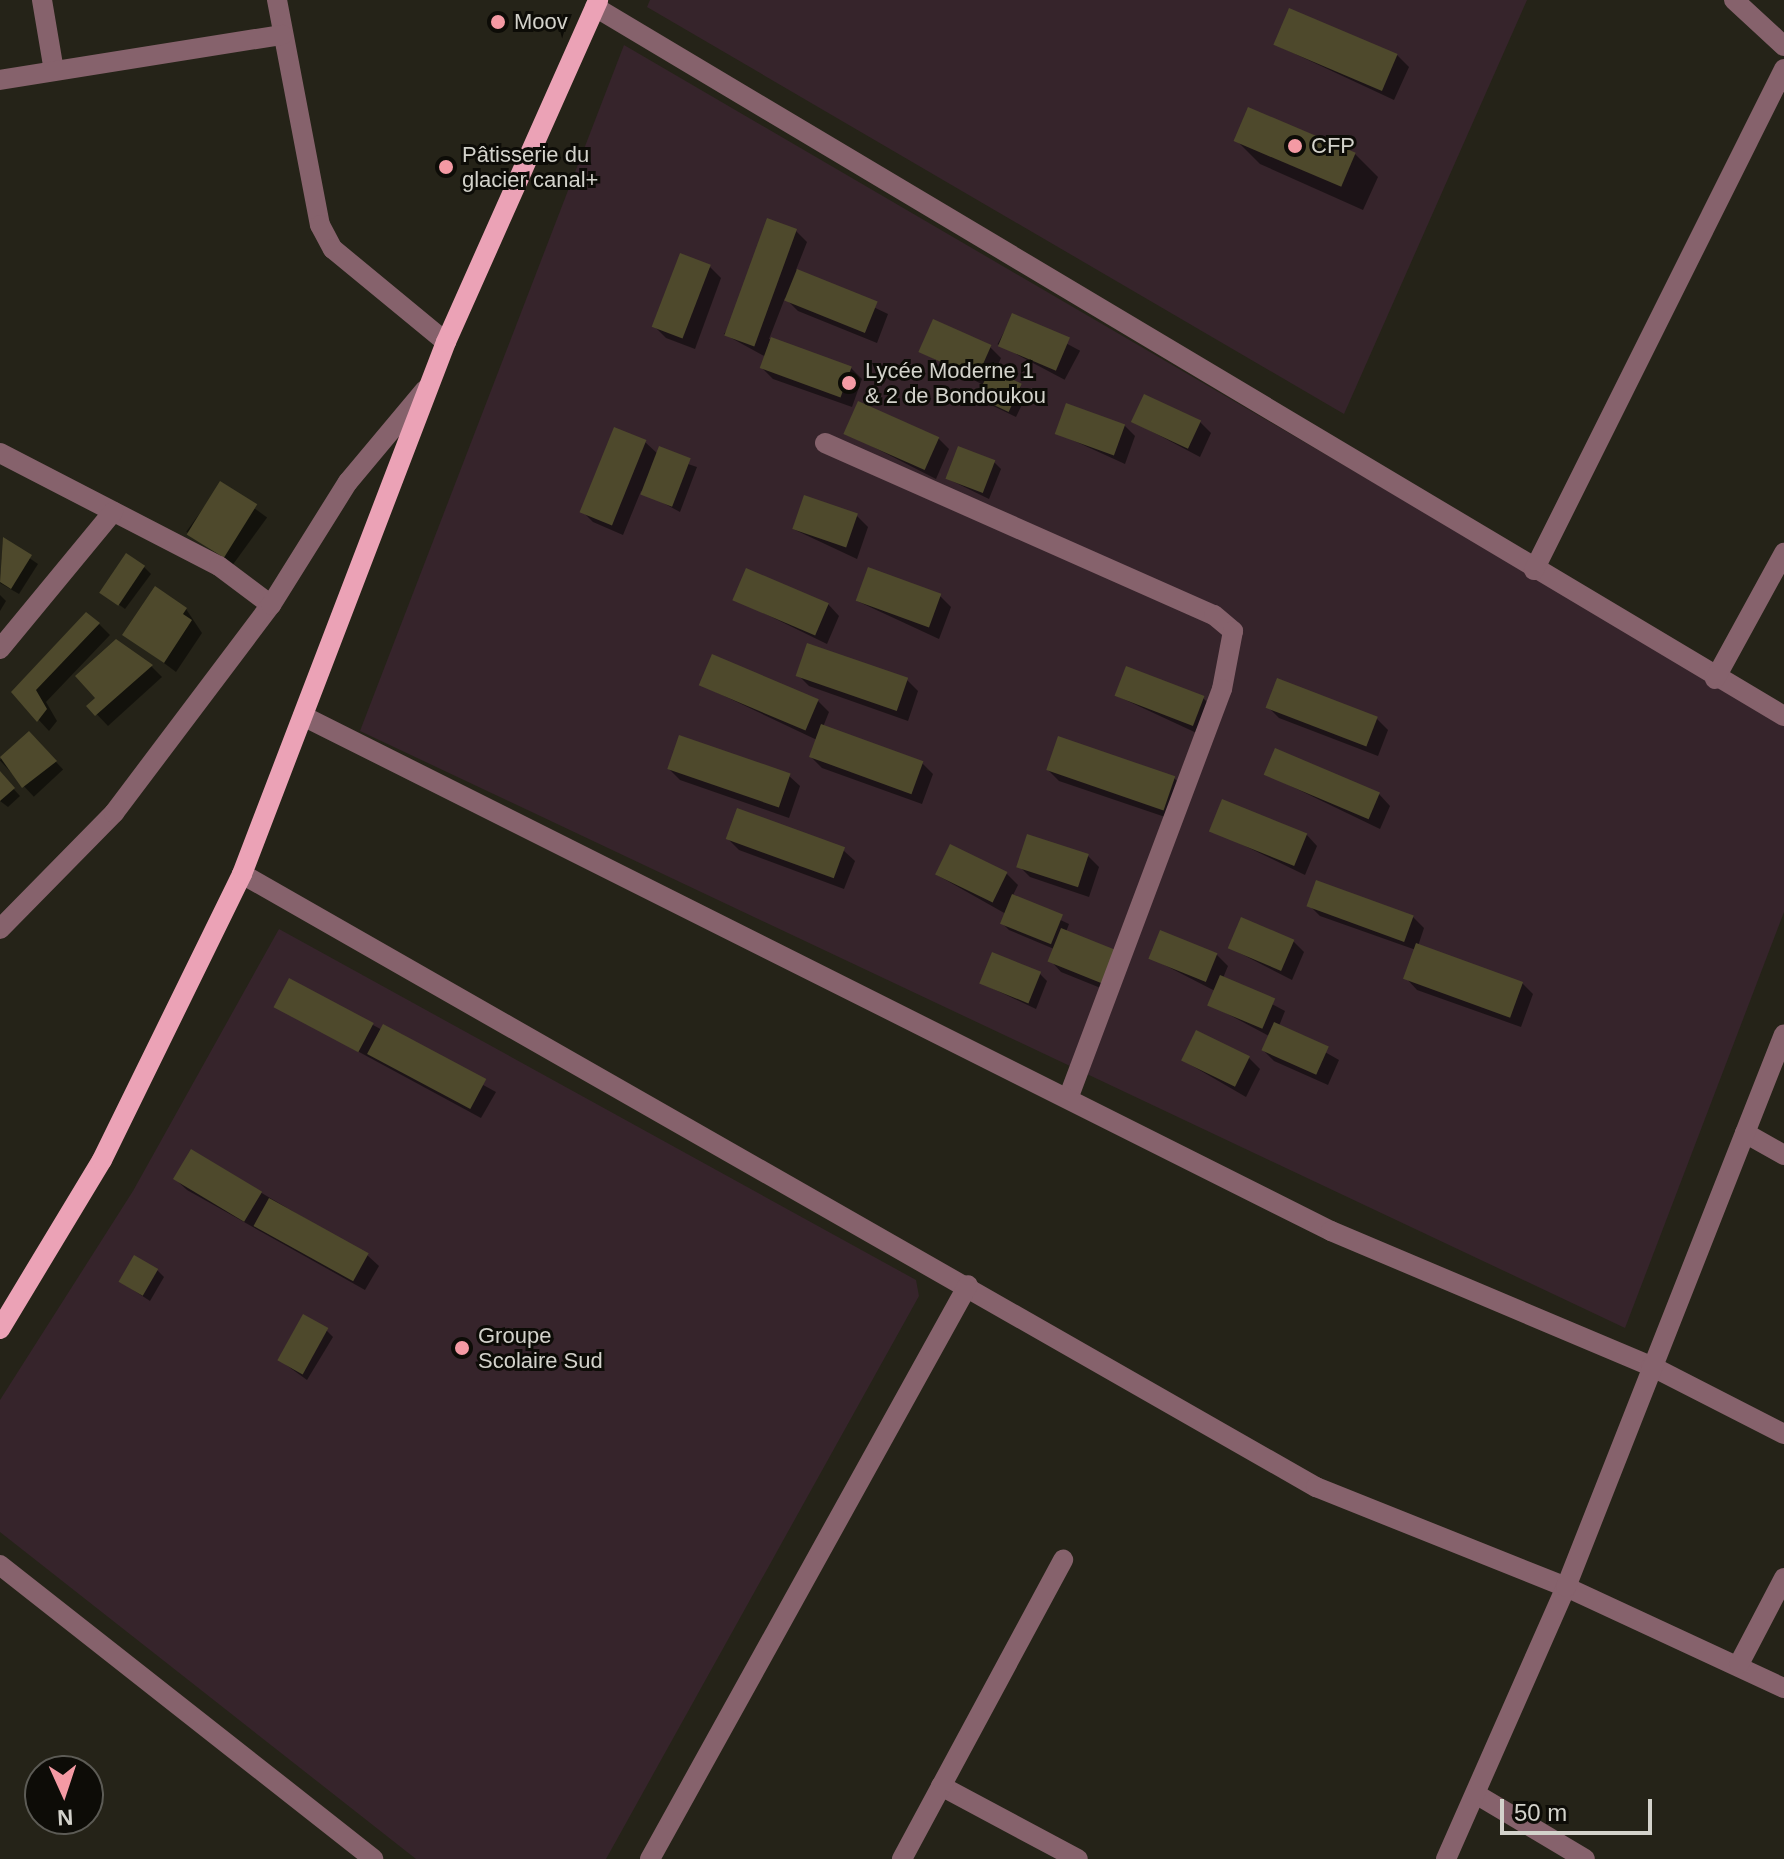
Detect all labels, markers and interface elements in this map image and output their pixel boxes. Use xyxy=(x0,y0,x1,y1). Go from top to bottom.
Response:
place label: Moov xyxy=(514,9,568,35)
marker: Moov xyxy=(489,13,507,31)
place label: CFP xyxy=(1311,133,1355,159)
marker: CFP xyxy=(1286,137,1304,155)
place label: Pâtisserie du glacier canal+ xyxy=(462,141,598,192)
marker: Pâtisserie du glacier canal+ xyxy=(437,158,455,176)
place label: Lycée Moderne 1 & 2 de Bondoukou xyxy=(865,357,1046,408)
marker: Lycée Moderne 1 & 2 de Bondoukou xyxy=(840,374,858,392)
place label: Groupe Scolaire Sud xyxy=(478,1322,603,1374)
marker: Groupe Scolaire Sud xyxy=(453,1339,471,1357)
north arrow xyxy=(24,1755,104,1835)
scale bar xyxy=(1504,1783,1656,1833)
text: 50 m xyxy=(1514,1799,1567,1826)
text: N xyxy=(57,1805,74,1830)

